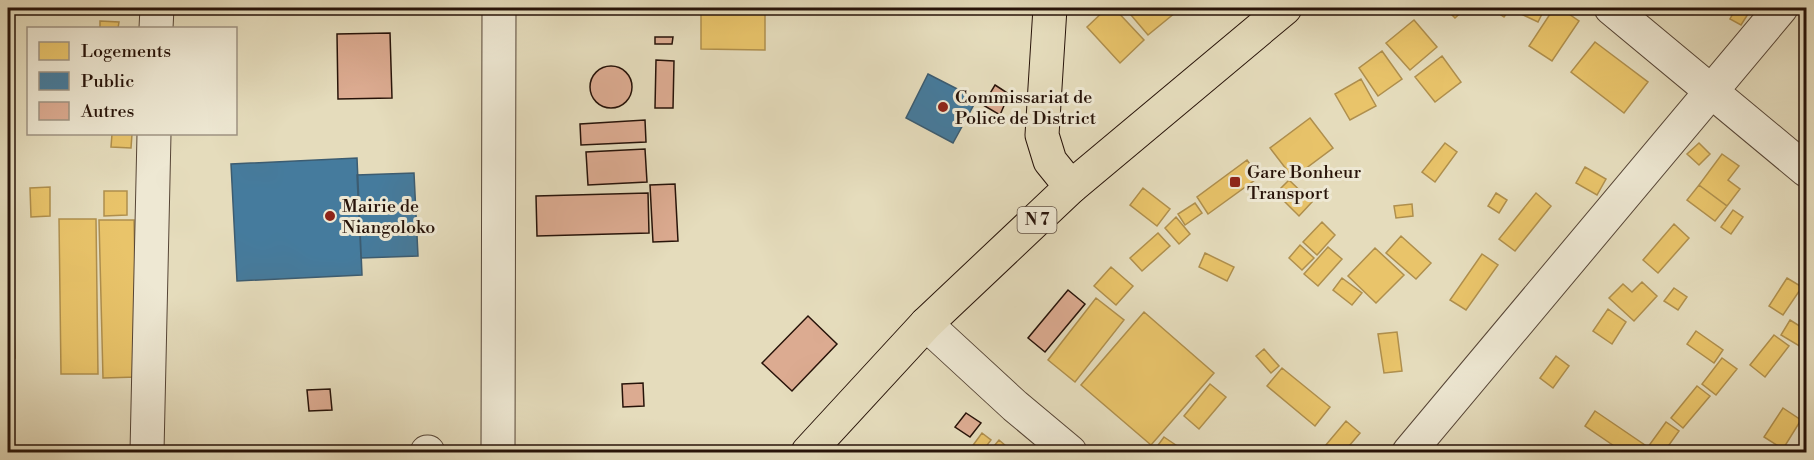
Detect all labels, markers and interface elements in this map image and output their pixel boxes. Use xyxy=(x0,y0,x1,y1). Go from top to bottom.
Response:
legend xyxy=(27,27,237,135)
text: Logements xyxy=(81,40,171,63)
text: Public xyxy=(81,70,134,93)
place label: Commissariat de Police de District xyxy=(955,86,1097,130)
text: Autres xyxy=(80,100,135,123)
marker: Commissariat de Police de District xyxy=(936,100,950,114)
place label: Gare Bonheur Transport xyxy=(1247,161,1361,205)
marker: Gare Bonheur Transport xyxy=(1228,175,1242,189)
place label: Mairie de Niangoloko xyxy=(342,195,435,239)
road number: N 7 xyxy=(1018,207,1056,233)
marker: Mairie de Niangoloko xyxy=(323,209,337,223)

